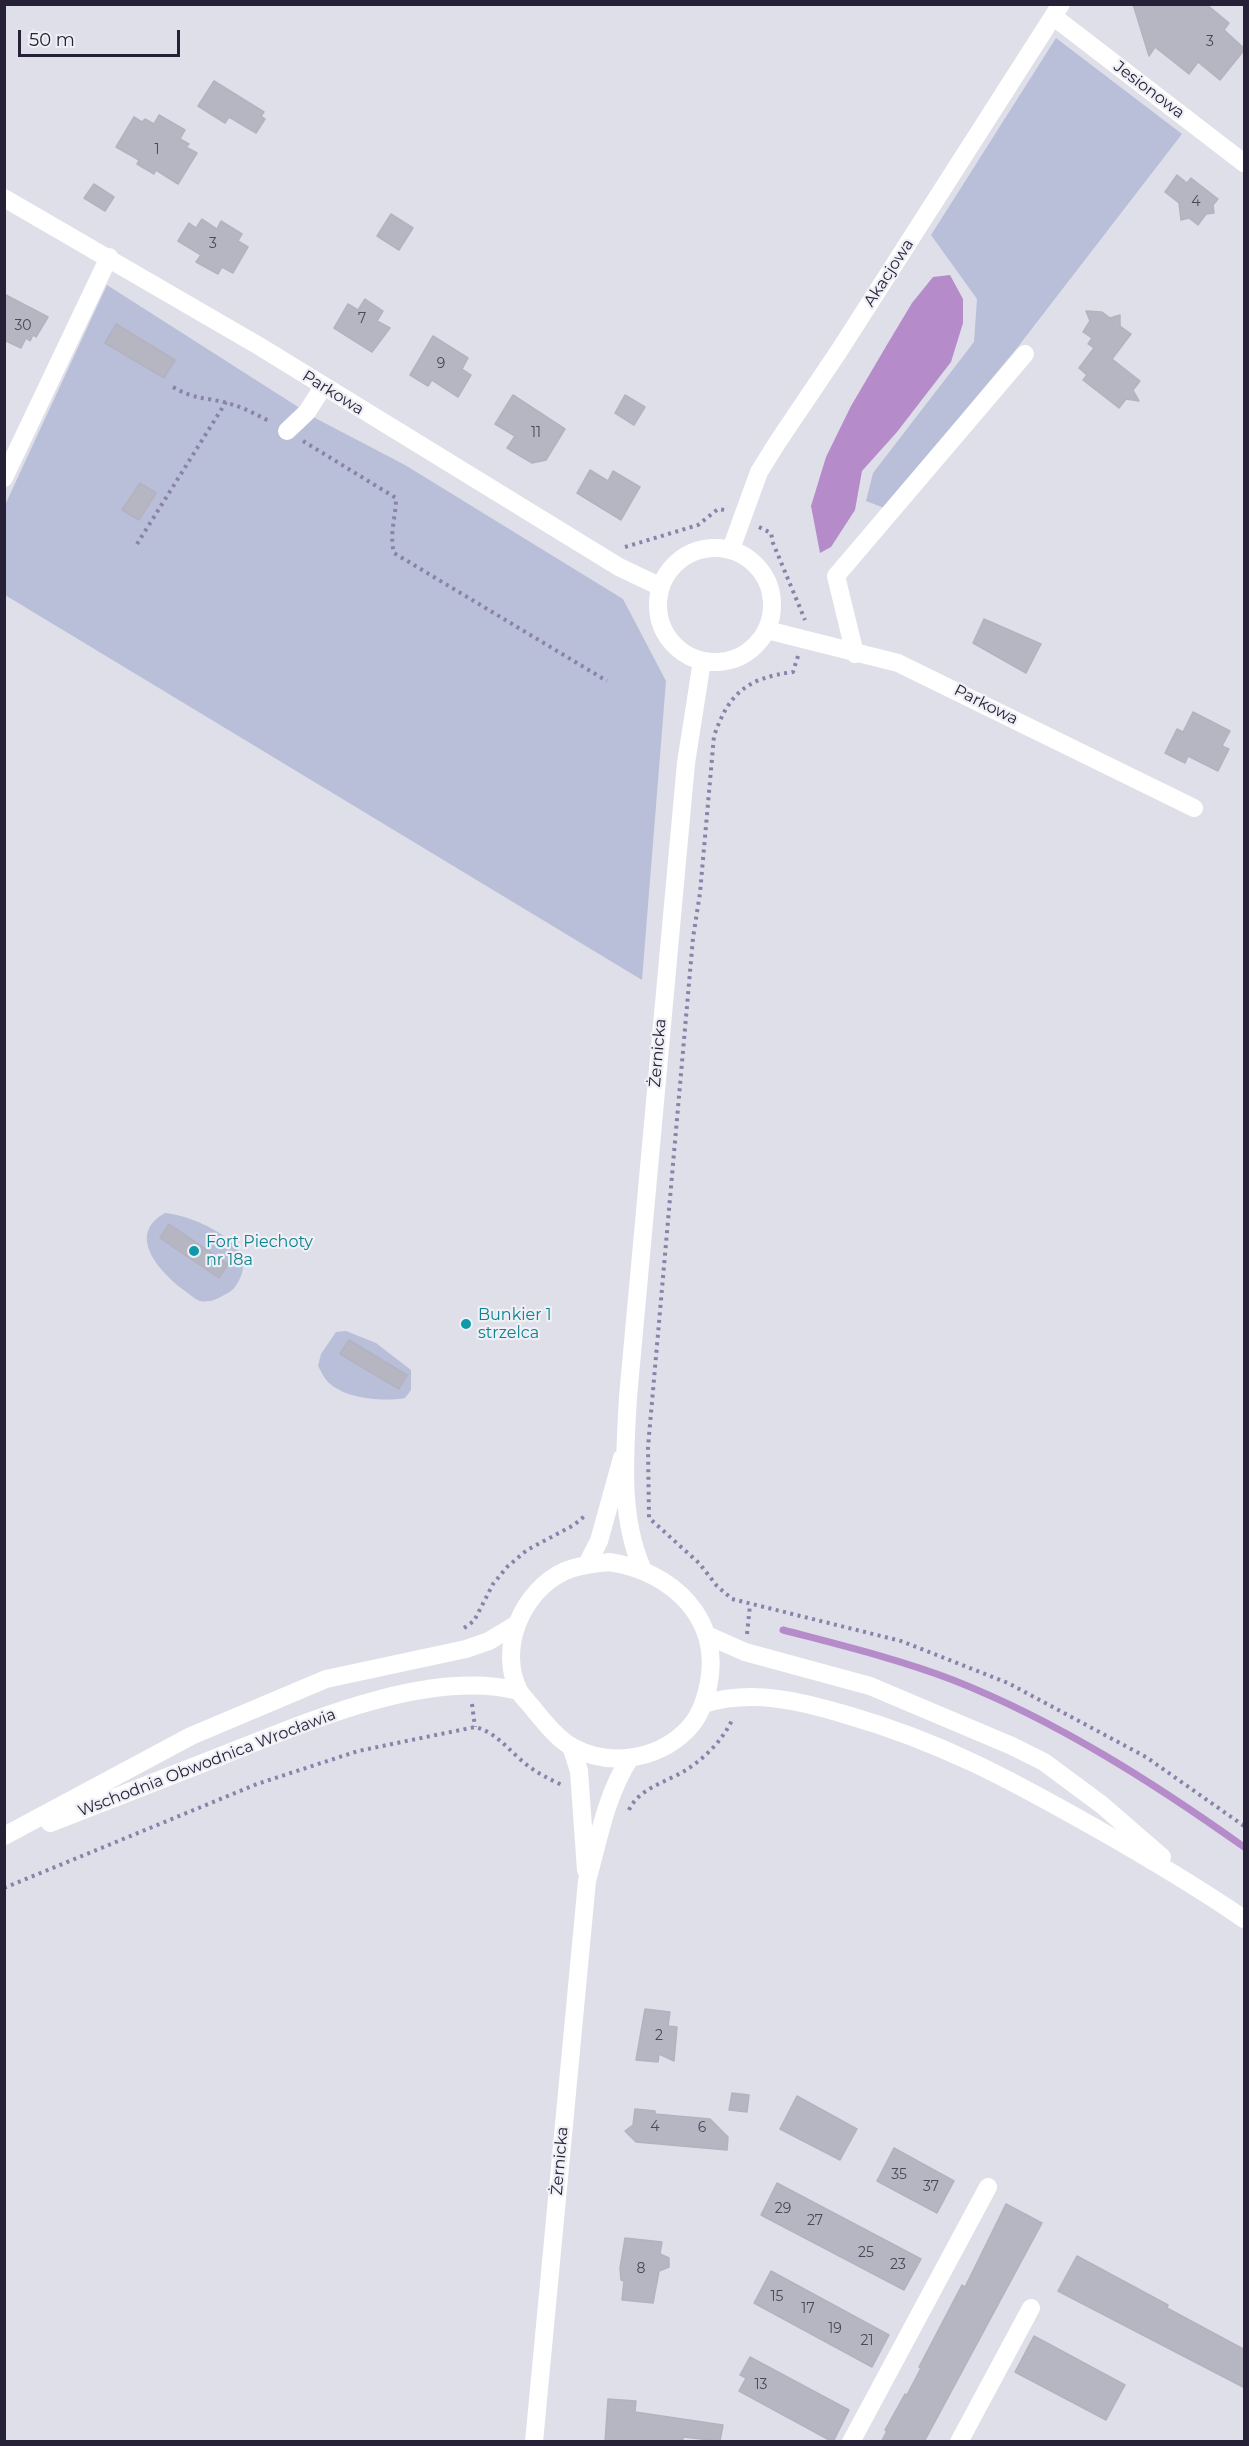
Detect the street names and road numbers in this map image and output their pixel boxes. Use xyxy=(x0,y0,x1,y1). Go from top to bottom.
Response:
street label: Jesionowa xyxy=(1110,57,1188,123)
street label: Akacjowa xyxy=(860,236,918,310)
street label: Parkowa xyxy=(299,367,367,419)
street label: Parkowa xyxy=(951,681,1021,729)
street label: Żernicka xyxy=(645,1018,671,1088)
street label: Wschodnia Obwodnica Wrocławia xyxy=(75,1705,339,1821)
street label: Żernicka xyxy=(547,2126,573,2196)

